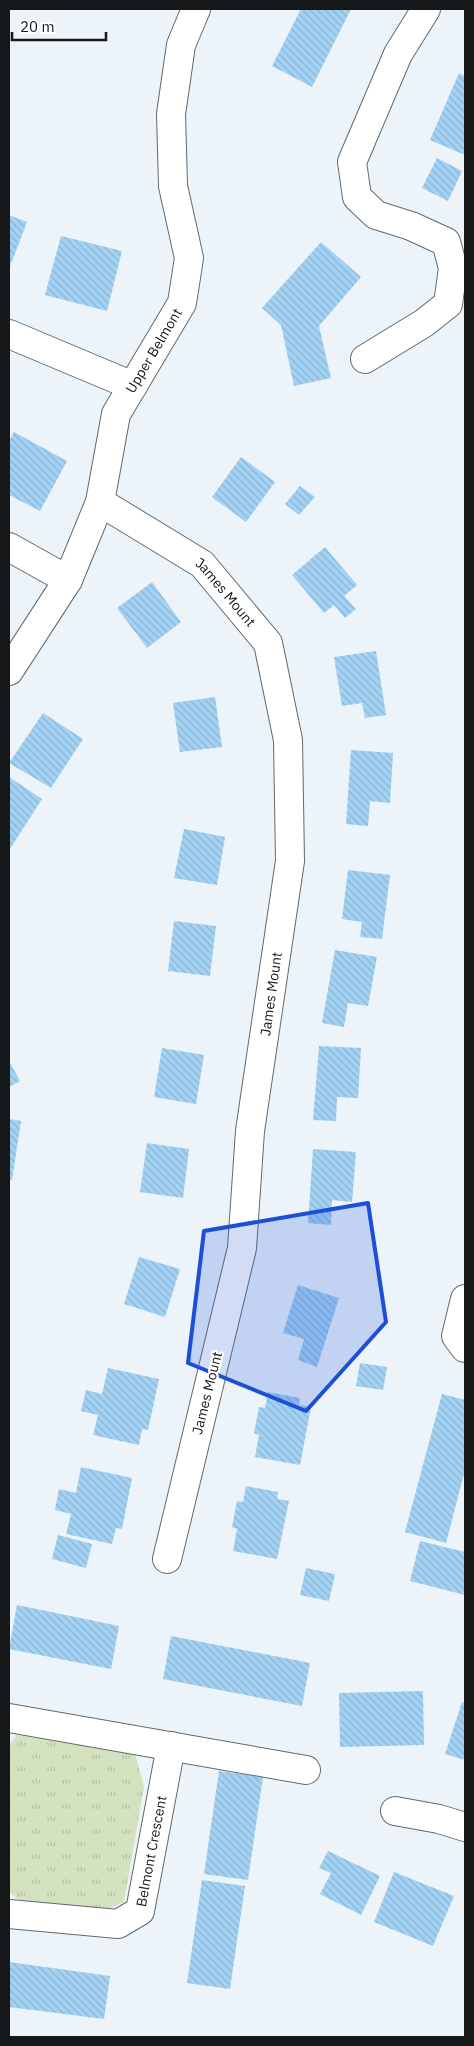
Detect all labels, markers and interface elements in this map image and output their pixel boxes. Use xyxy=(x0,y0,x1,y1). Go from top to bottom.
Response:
scale bar xyxy=(12,10,106,42)
text: 20 m xyxy=(20,17,55,36)
street label: Upper Belmont xyxy=(122,305,186,396)
street label: James Mount xyxy=(192,553,260,630)
street label: James Mount xyxy=(256,951,286,1037)
street label: James Mount xyxy=(188,1350,226,1436)
street label: Belmont Crescent xyxy=(132,1794,171,1908)

